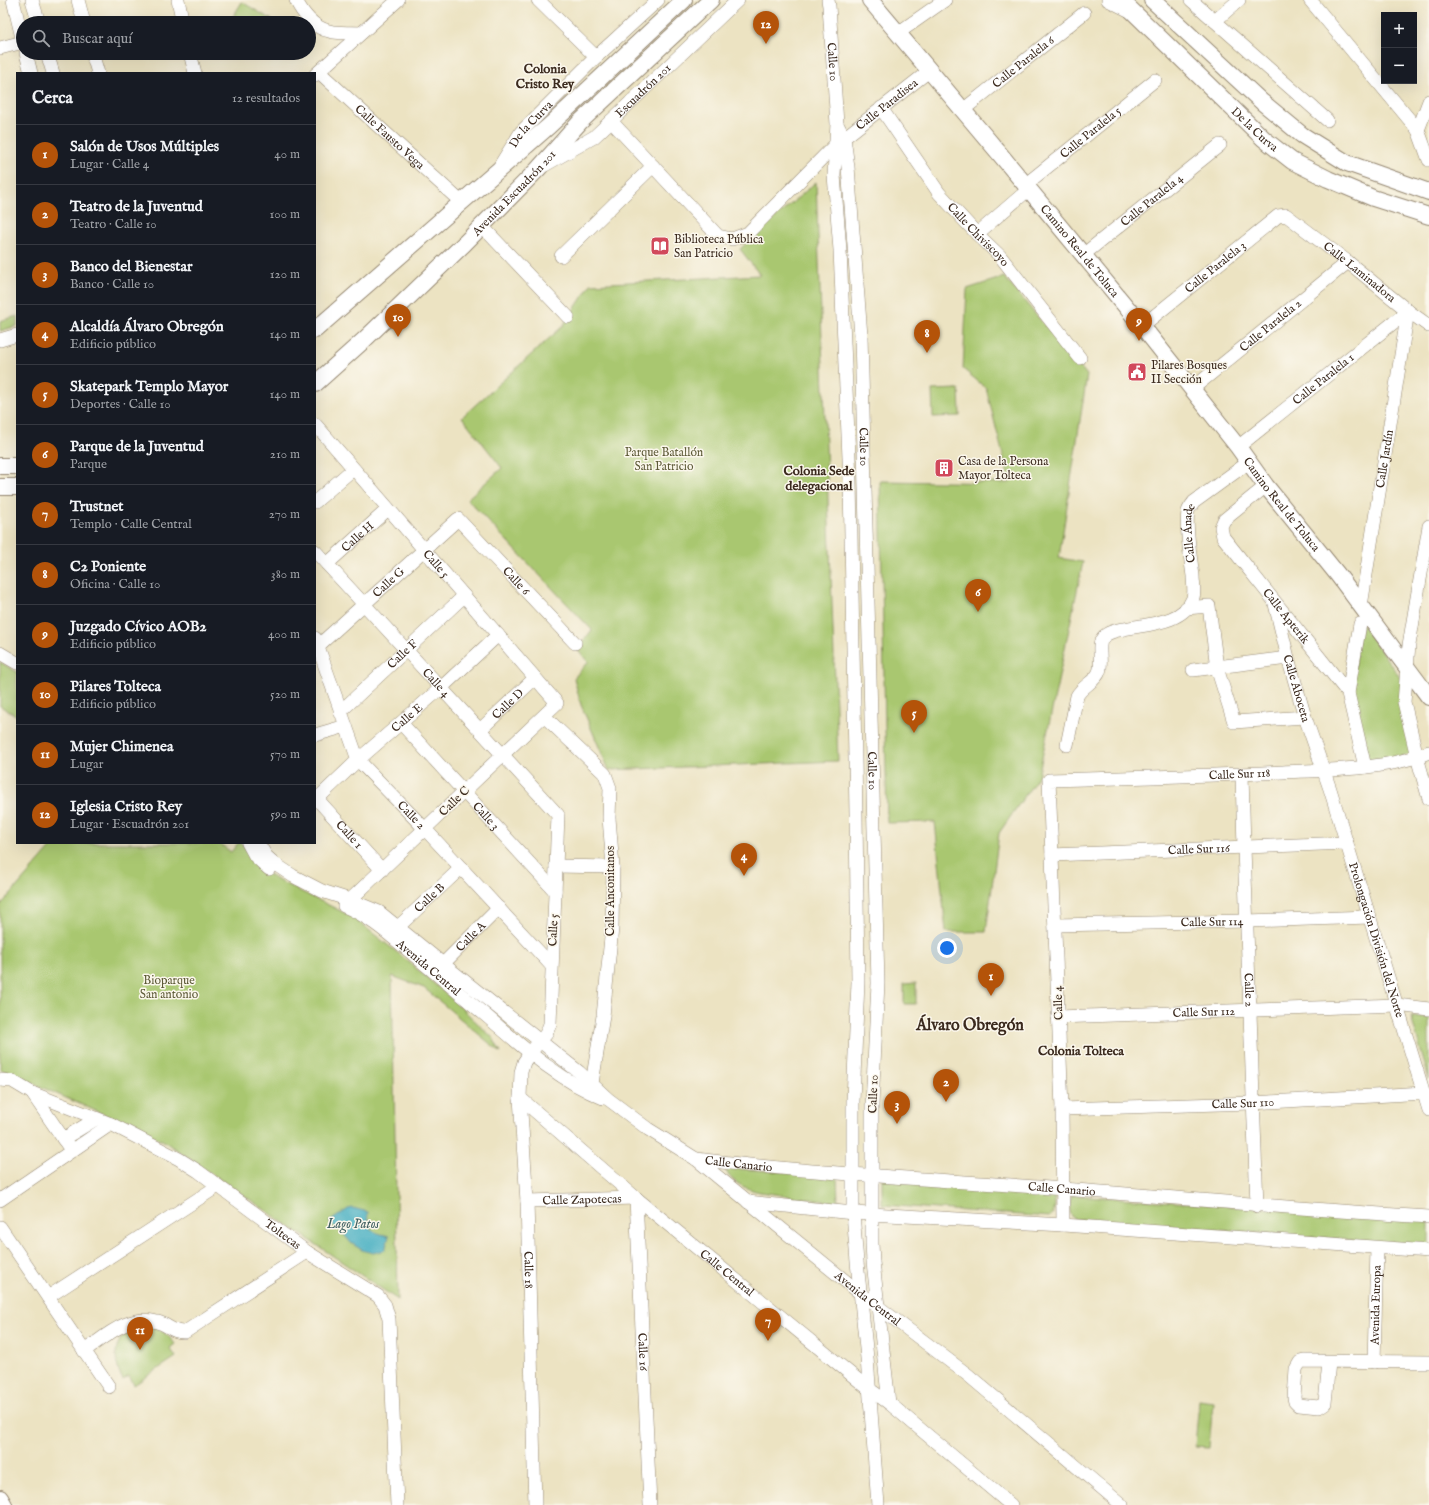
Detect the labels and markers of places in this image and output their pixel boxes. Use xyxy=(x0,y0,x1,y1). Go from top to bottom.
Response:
pin: 12 xyxy=(753,11,779,44)
place label: Biblioteca Pública San Patricio xyxy=(674,232,764,261)
library icon: Biblioteca Pública San Patricio xyxy=(649,235,671,257)
pin: 10 xyxy=(385,304,411,337)
pin: 9 xyxy=(1126,308,1152,341)
pin: 8 xyxy=(914,320,940,353)
place label: Pilares Bosques II Sección xyxy=(1151,358,1227,387)
public building icon: Pilares Bosques II Sección xyxy=(1126,361,1148,383)
place label: Casa de la Persona Mayor Tolteca xyxy=(958,454,1049,483)
building icon: Casa de la Persona Mayor Tolteca xyxy=(933,457,955,479)
pin: 6 xyxy=(965,579,991,612)
pin: 5 xyxy=(901,700,927,733)
pin: 4 xyxy=(731,843,757,876)
pin: 1 xyxy=(978,963,1004,996)
pin: 2 xyxy=(933,1069,959,1102)
pin: 3 xyxy=(884,1091,910,1124)
pin: 7 xyxy=(755,1308,781,1341)
pin: 11 xyxy=(127,1317,153,1350)

